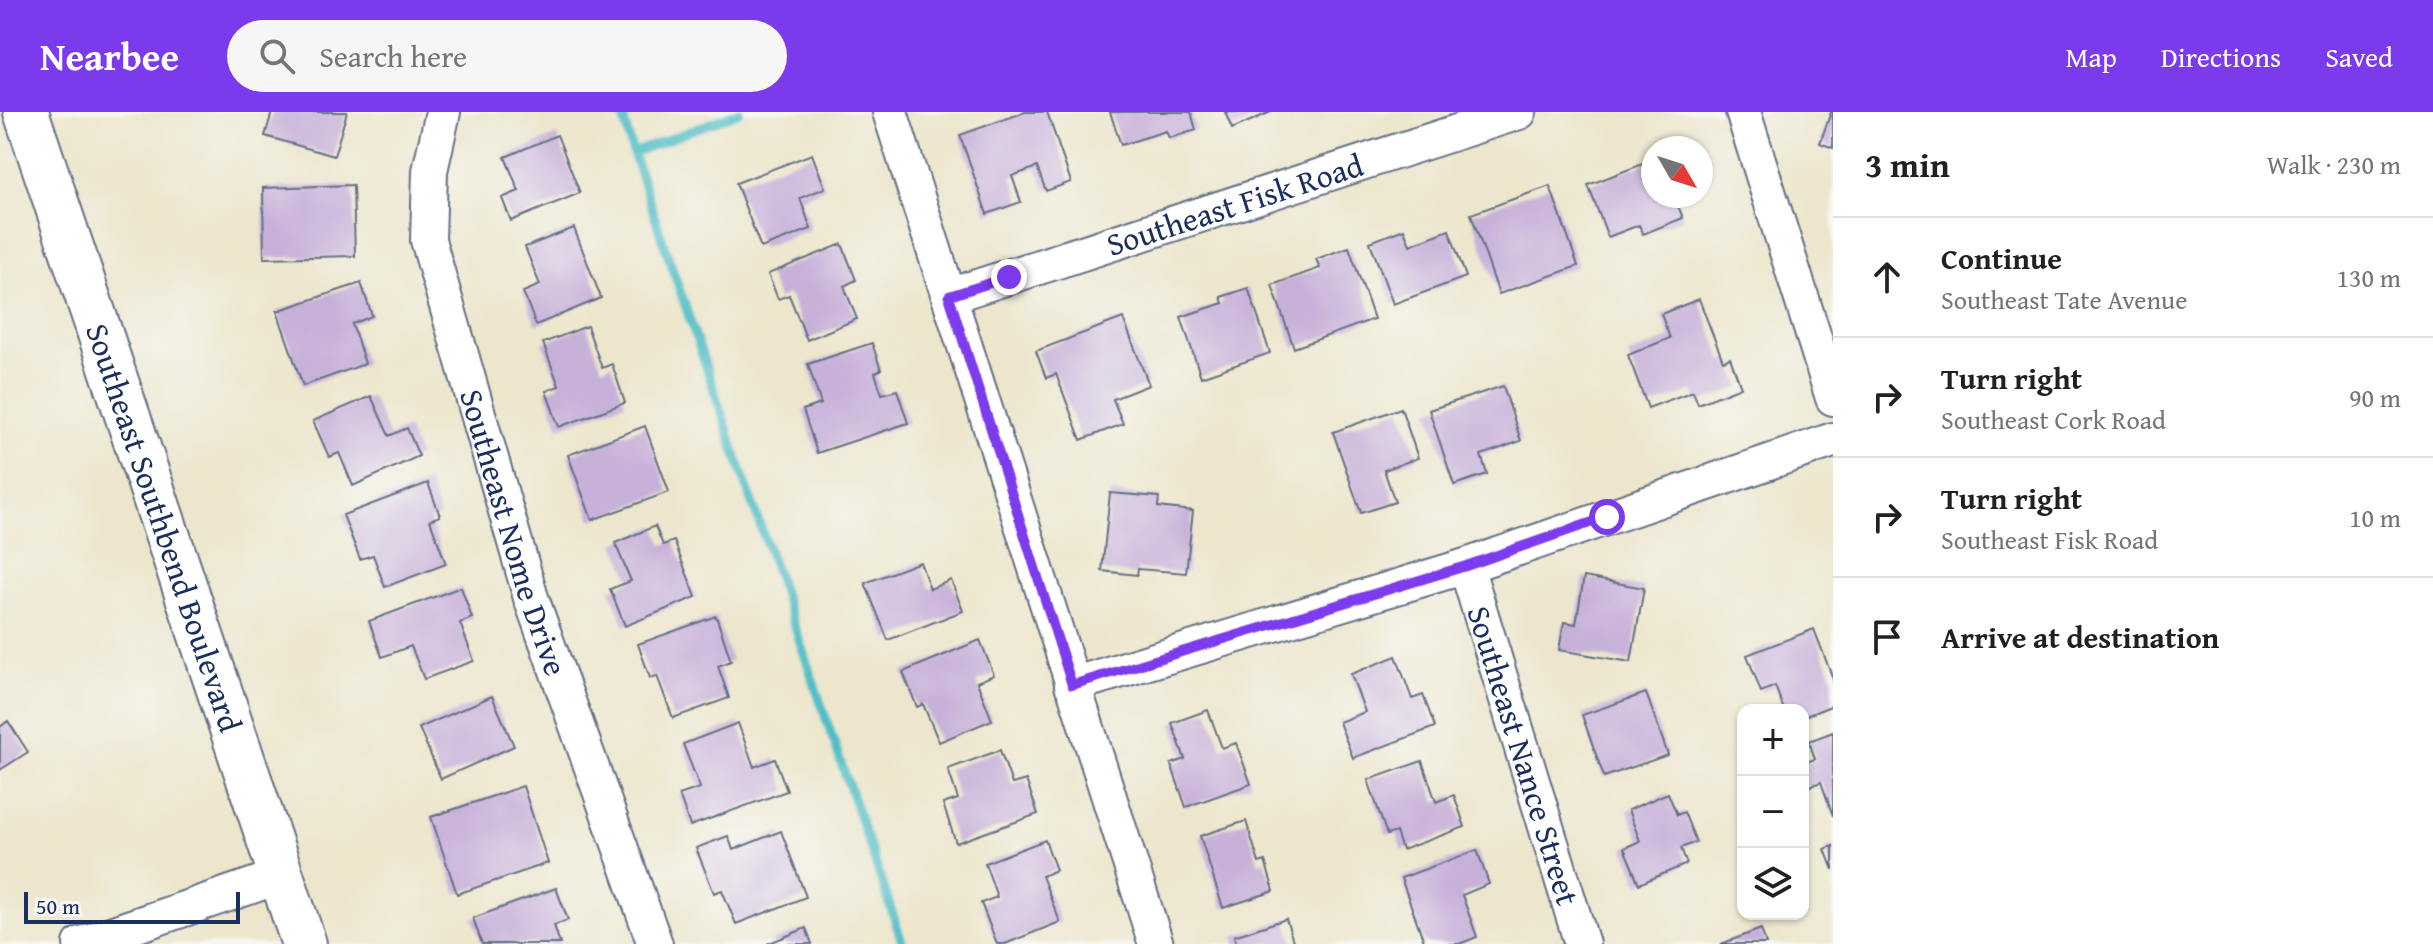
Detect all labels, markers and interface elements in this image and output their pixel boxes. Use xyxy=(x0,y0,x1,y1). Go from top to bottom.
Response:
search box xyxy=(227,20,787,92)
text: Nearbee xyxy=(40,28,179,84)
icon: search xyxy=(255,34,299,78)
text: Search here xyxy=(319,34,467,78)
text: Map xyxy=(2065,36,2117,77)
text: Directions xyxy=(2161,36,2281,77)
text: Saved xyxy=(2325,36,2393,77)
north arrow xyxy=(1641,136,1713,208)
street label: Southeast Fisk Road xyxy=(1100,140,1369,267)
text: 3 min xyxy=(1865,140,1950,189)
text: Walk · 230 m xyxy=(2267,145,2401,184)
text: Continue xyxy=(1941,236,2062,280)
icon: ahead xyxy=(1865,255,1909,299)
text: 130 m xyxy=(2336,258,2401,297)
route end xyxy=(991,259,1027,295)
text: Southeast Tate Avenue xyxy=(1941,280,2187,319)
street label: Southeast Southbend Boulevard xyxy=(75,317,255,738)
text: Turn right xyxy=(1941,356,2082,400)
icon: right xyxy=(1865,375,1909,419)
text: 90 m xyxy=(2349,378,2401,417)
street label: Southeast Nome Drive xyxy=(449,383,580,682)
text: Southeast Cork Road xyxy=(1941,400,2166,439)
text: Turn right xyxy=(1941,476,2082,520)
icon: right xyxy=(1865,495,1909,539)
text: 10 m xyxy=(2349,498,2401,537)
route start xyxy=(1589,499,1625,535)
text: Southeast Fisk Road xyxy=(1941,520,2158,559)
street label: Southeast Nance Street xyxy=(1456,600,1592,911)
icon: arrive xyxy=(1865,615,1909,659)
text: Arrive at destination xyxy=(1941,615,2219,659)
map controls xyxy=(1737,704,1809,920)
button: + xyxy=(1737,704,1809,776)
button: − xyxy=(1737,776,1809,848)
button: layers xyxy=(1737,848,1809,920)
scale bar xyxy=(24,888,240,924)
text: 50 m xyxy=(36,890,80,922)

